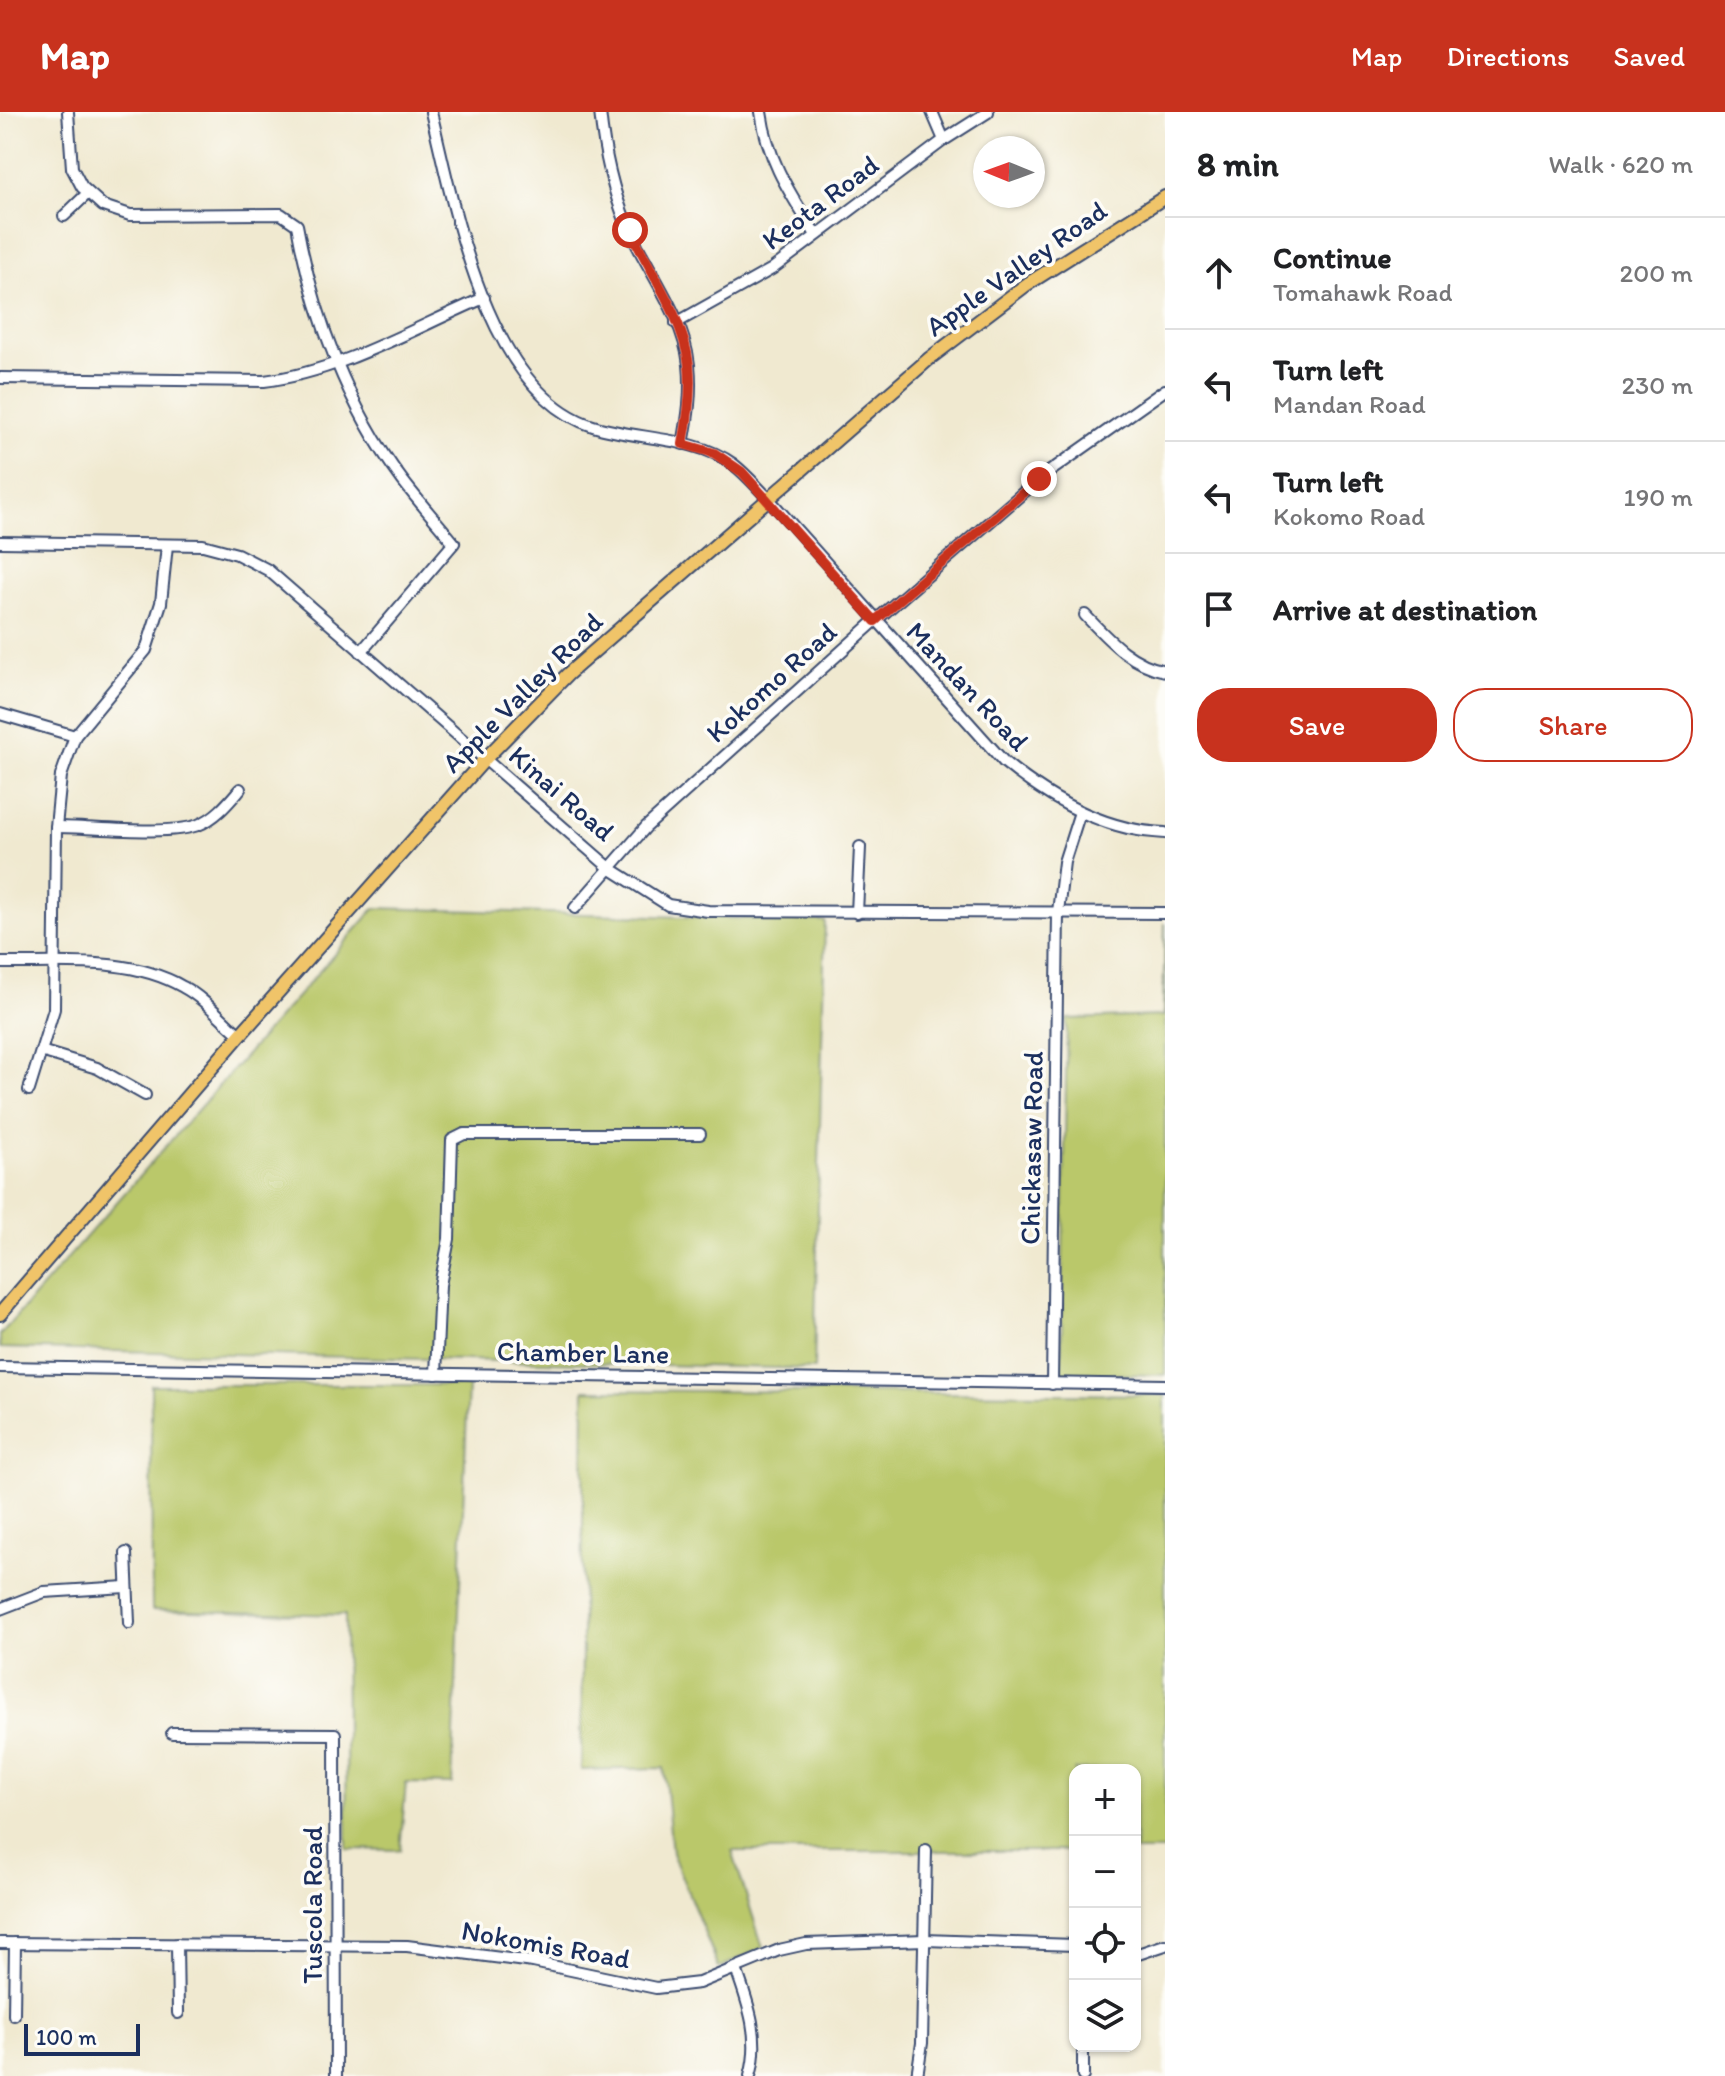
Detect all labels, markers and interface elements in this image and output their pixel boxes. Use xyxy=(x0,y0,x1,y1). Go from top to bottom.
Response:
text: Map xyxy=(40,33,110,79)
text: Map xyxy=(1351,39,1402,73)
text: Directions xyxy=(1446,39,1570,73)
text: Saved xyxy=(1614,39,1685,73)
north arrow xyxy=(973,136,1045,208)
text: 8 min xyxy=(1197,144,1279,185)
street label: Keota Road xyxy=(755,147,885,257)
text: Walk · 620 m xyxy=(1548,148,1693,180)
street label: Apple Valley Road xyxy=(919,193,1114,343)
route start xyxy=(612,212,648,248)
text: Continue xyxy=(1273,239,1392,276)
icon: ahead xyxy=(1197,251,1241,295)
text: 200 m xyxy=(1620,257,1693,289)
text: Tomahawk Road xyxy=(1273,276,1452,308)
text: Turn left xyxy=(1273,351,1384,388)
icon: left xyxy=(1197,363,1241,407)
text: 230 m xyxy=(1621,369,1693,401)
text: Mandan Road xyxy=(1273,388,1426,420)
route end xyxy=(1021,461,1057,497)
text: Turn left xyxy=(1273,463,1384,500)
icon: left xyxy=(1197,475,1241,519)
text: 190 m xyxy=(1624,481,1693,513)
text: Kokomo Road xyxy=(1273,500,1425,532)
icon: arrive xyxy=(1197,587,1241,631)
text: Arrive at destination xyxy=(1273,591,1537,628)
street label: Apple Valley Road xyxy=(434,604,610,780)
street label: Mandan Road xyxy=(899,614,1037,758)
street label: Kokomo Road xyxy=(699,615,843,749)
button: Save xyxy=(1197,688,1437,762)
button: Share xyxy=(1453,688,1693,762)
street label: Kinai Road xyxy=(502,738,622,849)
street label: Chickasaw Road xyxy=(1012,1051,1050,1245)
street label: Chamber Lane xyxy=(496,1333,670,1371)
map controls xyxy=(1069,1764,1141,2052)
button: + xyxy=(1069,1764,1141,1836)
street label: Tuscola Road xyxy=(295,1826,329,1984)
button: − xyxy=(1069,1836,1141,1908)
button: locate xyxy=(1069,1908,1141,1980)
street label: Nokomis Road xyxy=(459,1912,634,1976)
button: layers xyxy=(1069,1980,1141,2052)
scale bar xyxy=(24,2020,140,2056)
text: 100 m xyxy=(36,2024,97,2051)

